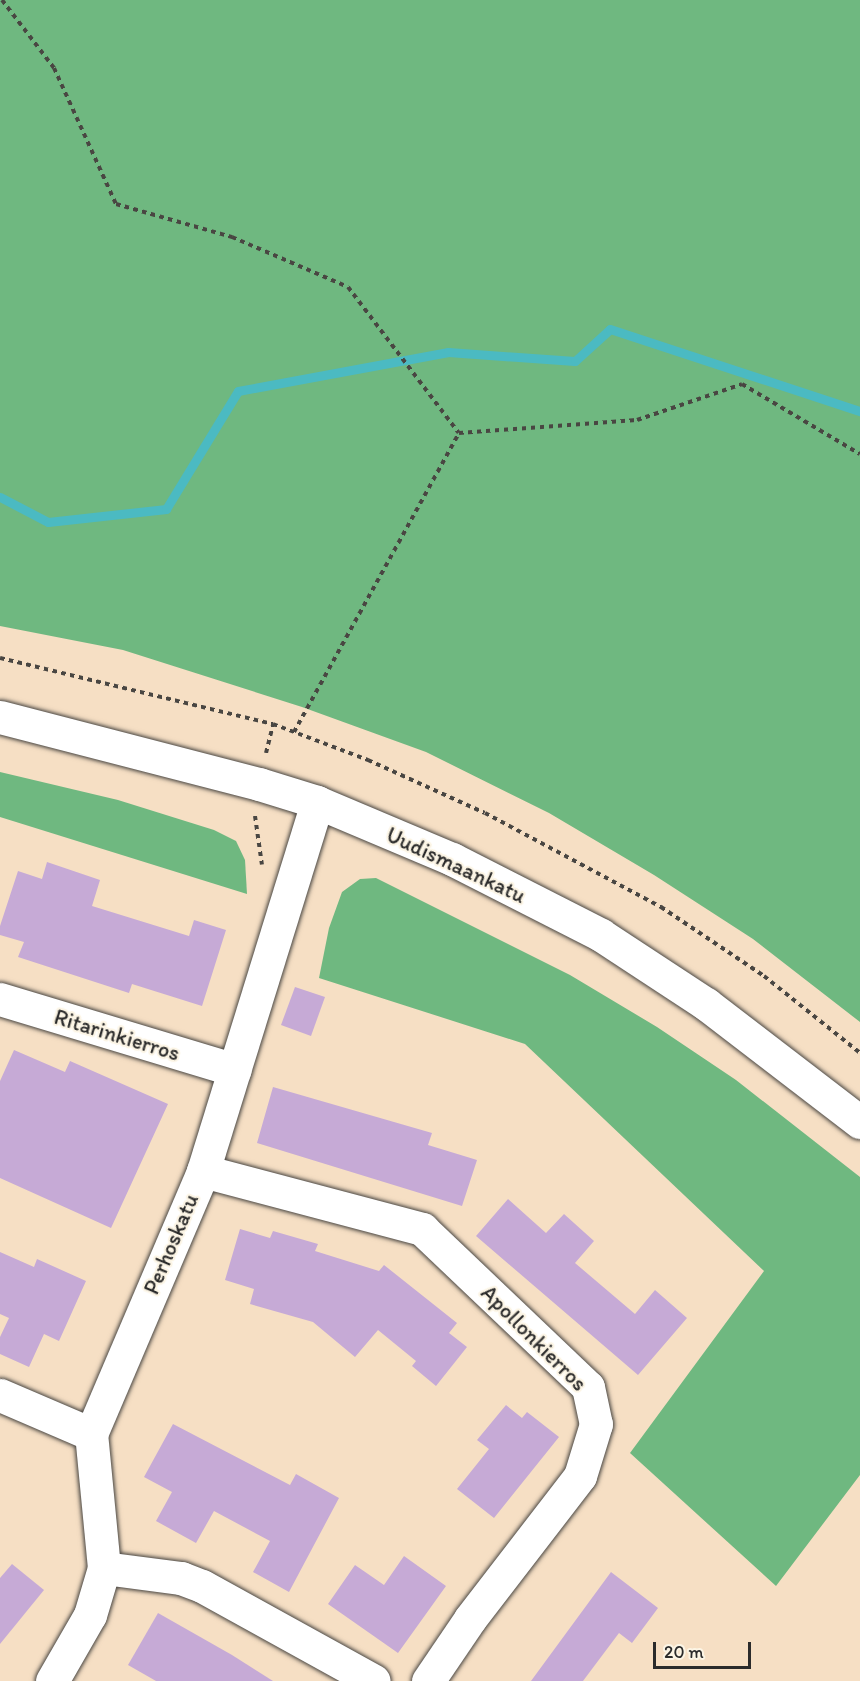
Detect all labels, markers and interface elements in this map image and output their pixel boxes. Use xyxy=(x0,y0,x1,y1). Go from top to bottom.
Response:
street label: Uudismaankatu xyxy=(382,821,530,909)
street label: Ritarinkierros xyxy=(51,1003,183,1067)
street label: Perhoskatu xyxy=(138,1190,204,1298)
street label: Apollonkierros xyxy=(476,1280,592,1396)
scale bar xyxy=(656,1630,754,1668)
text: 20 m xyxy=(664,1641,704,1663)

